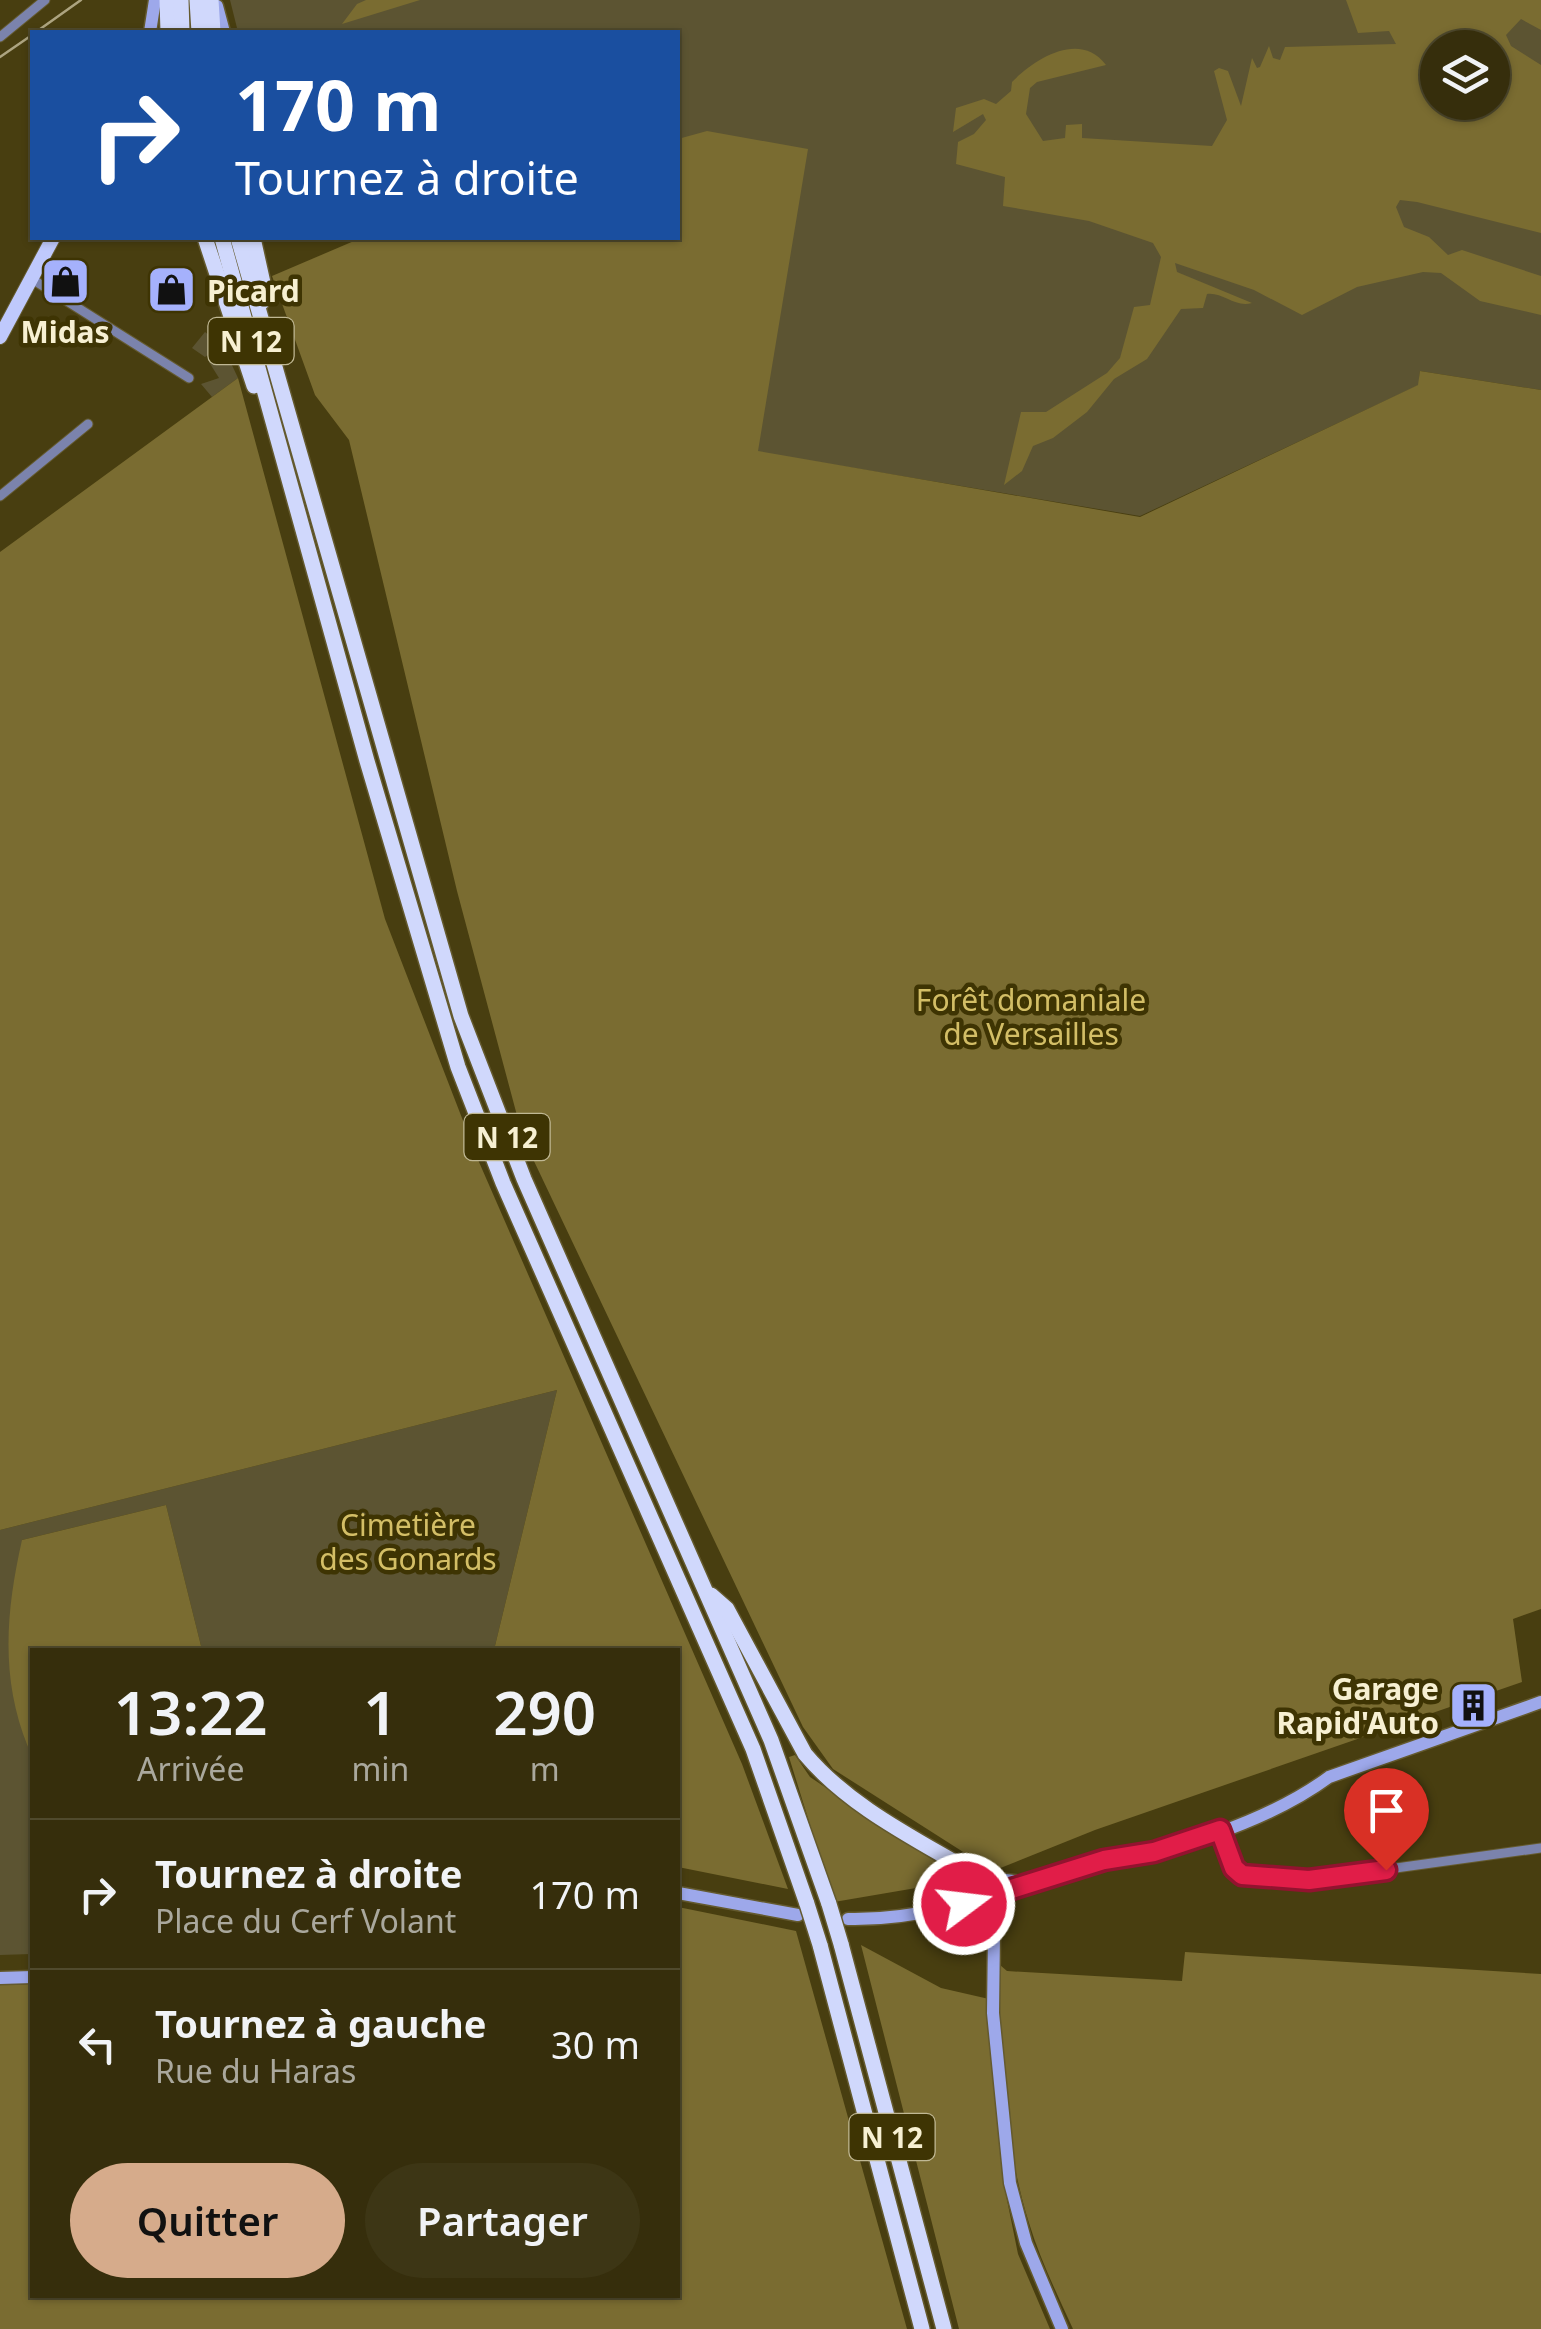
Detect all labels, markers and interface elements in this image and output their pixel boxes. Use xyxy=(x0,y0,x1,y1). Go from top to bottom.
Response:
map controls xyxy=(1420,30,1510,120)
button: layers xyxy=(1420,30,1510,120)
text: 170 m xyxy=(235,56,442,152)
icon: right xyxy=(70,70,200,200)
text: Tournez à droite xyxy=(235,147,579,208)
shop icon: Midas xyxy=(39,256,91,308)
shop icon: Picard xyxy=(146,264,198,316)
place label: Picard xyxy=(207,270,300,311)
place label: Midas xyxy=(20,311,110,352)
road number: N 12 xyxy=(208,318,294,364)
park label: Forêt domaniale de Versailles xyxy=(916,979,1146,1054)
road number: N 12 xyxy=(464,1114,550,1160)
park label: Cimetière des Gonards xyxy=(319,1504,497,1579)
place label: Garage Rapid'Auto xyxy=(1277,1668,1439,1743)
text: 13:22 xyxy=(114,1671,268,1753)
text: 1 xyxy=(363,1671,398,1753)
text: 290 xyxy=(493,1671,596,1753)
building icon: Garage Rapid'Auto xyxy=(1448,1679,1500,1731)
text: Arrivée xyxy=(137,1747,244,1790)
text: min xyxy=(351,1747,409,1790)
text: m xyxy=(530,1747,560,1790)
pin xyxy=(1344,1768,1429,1871)
icon: arrive xyxy=(1359,1783,1414,1838)
text: Tournez à droite xyxy=(155,1847,463,1899)
position arrow xyxy=(912,1852,1016,1956)
icon: right xyxy=(70,1867,125,1922)
text: 170 m xyxy=(529,1868,640,1920)
text: Place du Cerf Volant xyxy=(155,1899,456,1942)
text: Tournez à gauche xyxy=(155,1997,486,2049)
icon: left xyxy=(70,2017,125,2072)
text: 30 m xyxy=(551,2018,640,2070)
text: Rue du Haras xyxy=(155,2049,356,2092)
road number: N 12 xyxy=(850,2114,934,2160)
button: Quitter xyxy=(70,2163,345,2278)
button: Partager xyxy=(365,2163,640,2278)

